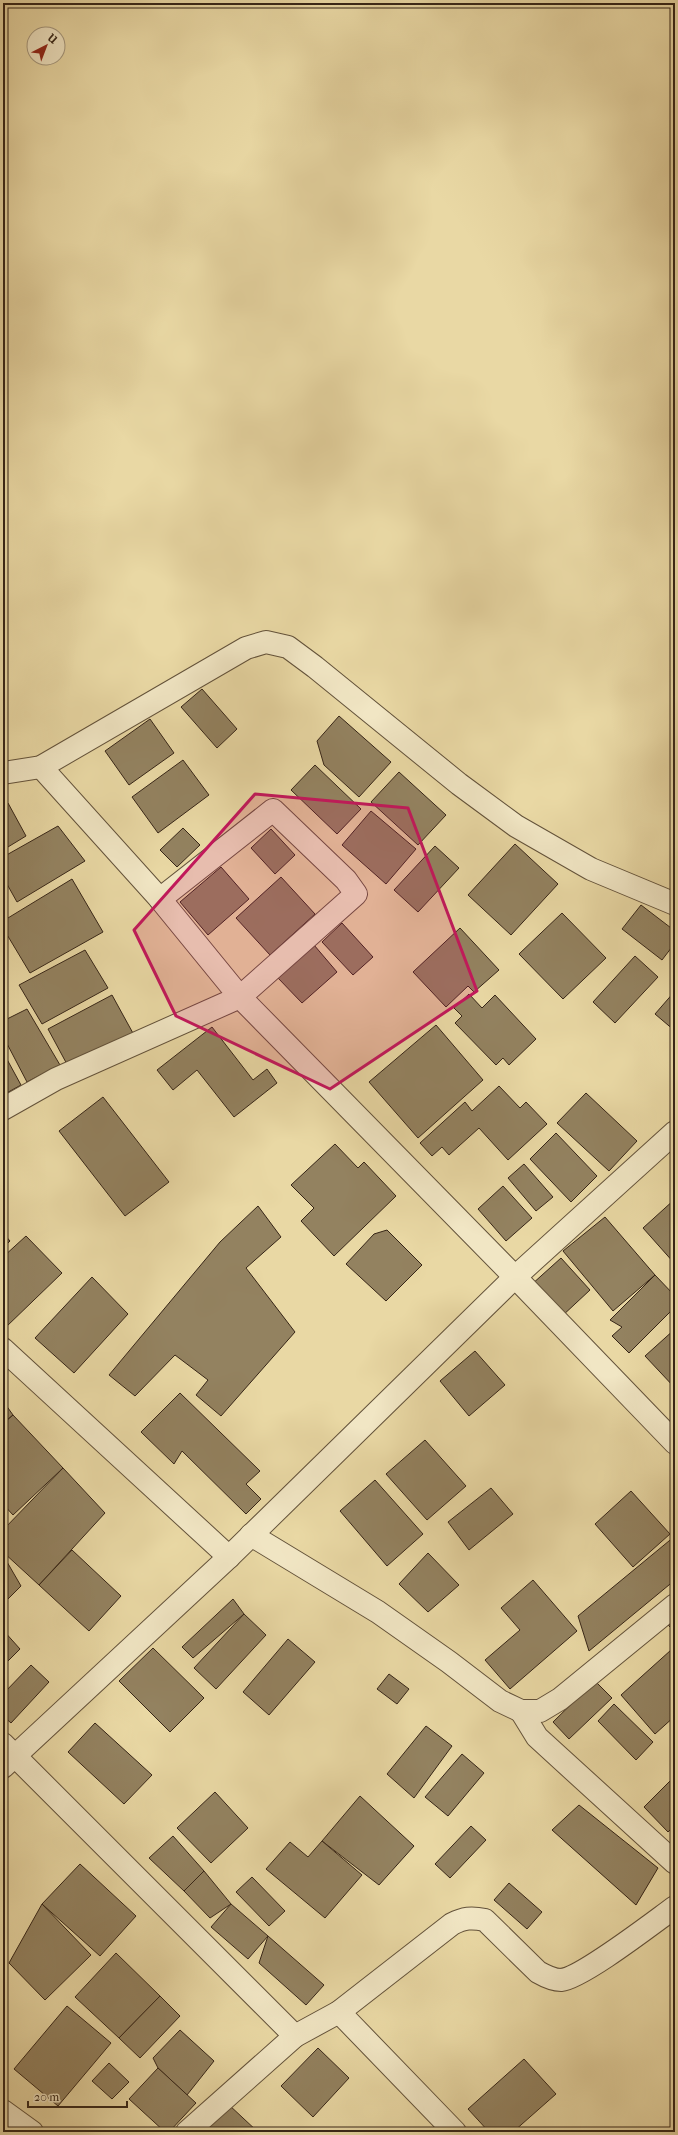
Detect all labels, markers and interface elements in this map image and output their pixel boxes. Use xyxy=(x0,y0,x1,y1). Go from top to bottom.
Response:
north arrow xyxy=(26,26,66,66)
text: U xyxy=(44,31,60,47)
scale bar xyxy=(28,2083,127,2109)
text: 20 m xyxy=(34,2090,59,2104)

